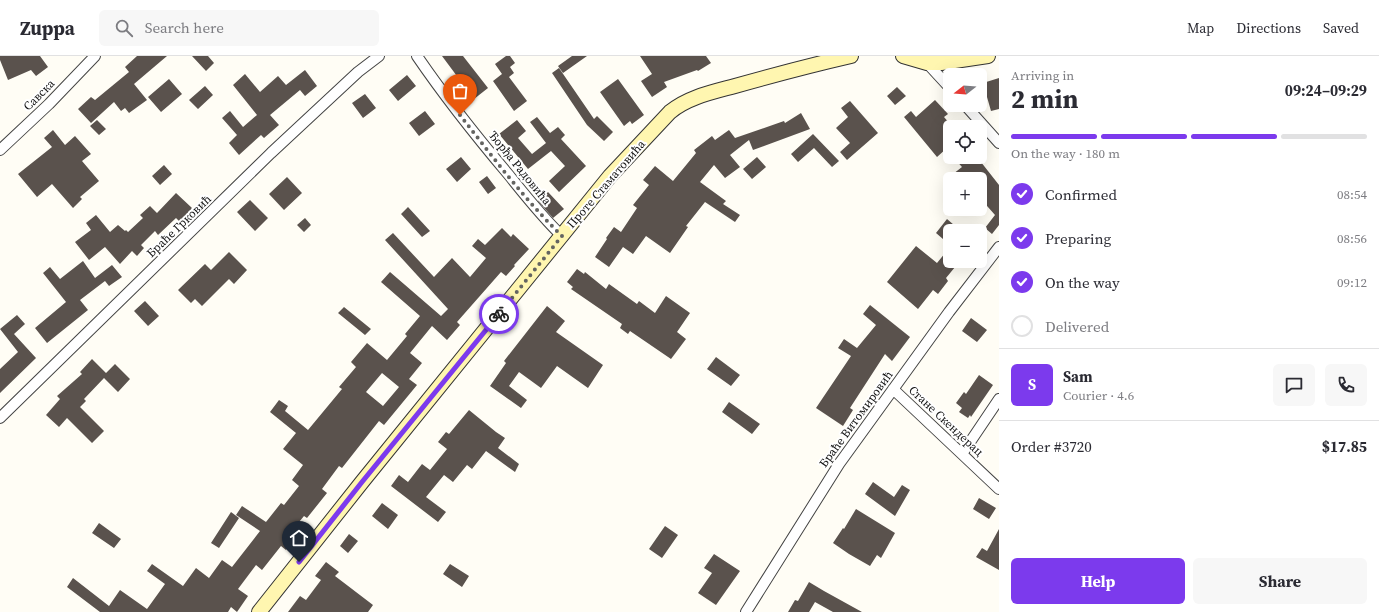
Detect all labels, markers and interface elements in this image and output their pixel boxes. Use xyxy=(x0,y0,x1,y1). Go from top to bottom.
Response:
search box xyxy=(99,10,379,46)
text: Zuppa xyxy=(20,15,75,41)
icon: search xyxy=(113,17,135,39)
text: Search here xyxy=(145,17,224,38)
text: Map xyxy=(1187,18,1214,38)
text: Directions xyxy=(1236,18,1301,38)
text: Saved xyxy=(1323,18,1359,38)
text: Arriving in xyxy=(1011,67,1074,84)
north arrow xyxy=(943,68,987,112)
map controls xyxy=(943,68,987,268)
pin xyxy=(443,74,477,115)
street label: Савска xyxy=(20,75,59,114)
icon: bag xyxy=(449,80,471,102)
text: 09:24–09:29 xyxy=(1285,80,1367,101)
text: 2 min xyxy=(1011,81,1078,117)
button: locate xyxy=(943,120,987,164)
street label: Ђорђа Радовића xyxy=(485,128,555,209)
street label: Проте Стаматовића xyxy=(563,136,649,232)
text: On the way · 180 m xyxy=(1011,145,1120,162)
button: + xyxy=(943,172,987,216)
icon: check xyxy=(1011,183,1033,205)
text: Confirmed xyxy=(1045,184,1117,205)
text: 08:54 xyxy=(1337,186,1367,203)
street label: Браће Грковић xyxy=(143,191,215,261)
button: − xyxy=(943,224,987,268)
icon: check xyxy=(1011,227,1033,249)
text: Preparing xyxy=(1045,228,1111,249)
text: 08:56 xyxy=(1337,230,1367,247)
icon: check xyxy=(1011,271,1033,293)
text: On the way xyxy=(1045,272,1120,293)
text: 09:12 xyxy=(1337,274,1367,291)
courier xyxy=(479,294,519,334)
icon: bike xyxy=(488,303,510,325)
text: Delivered xyxy=(1045,316,1109,337)
button: chat xyxy=(1273,364,1315,406)
button: phone xyxy=(1325,364,1367,406)
text: Sam xyxy=(1063,366,1093,387)
street label: Браће Витомировић xyxy=(815,367,897,471)
text: S xyxy=(1028,374,1036,395)
street label: Стане Скендерац xyxy=(905,382,987,460)
text: Courier · 4.6 xyxy=(1063,387,1134,404)
text: Order #3720 xyxy=(1011,436,1092,457)
text: $17.85 xyxy=(1322,436,1367,457)
pin xyxy=(282,521,316,562)
icon: home xyxy=(288,527,310,549)
button: Help xyxy=(1011,558,1185,604)
button: Share xyxy=(1193,558,1367,604)

